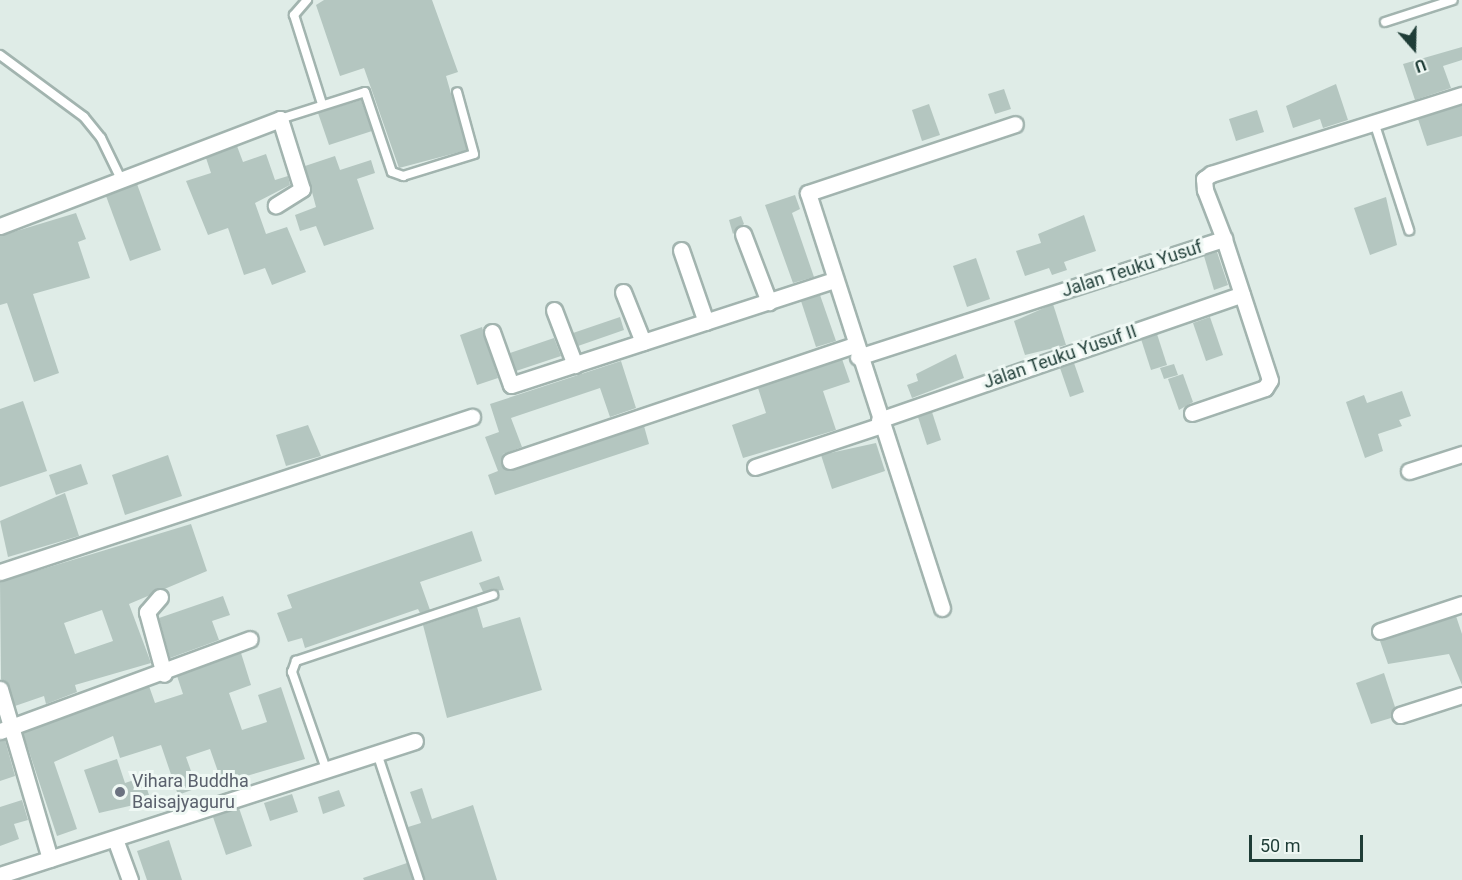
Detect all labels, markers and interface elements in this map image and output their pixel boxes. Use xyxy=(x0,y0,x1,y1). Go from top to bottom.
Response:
north arrow xyxy=(1384,18,1444,78)
text: U xyxy=(1412,55,1429,76)
street label: Jalan Teuku Yusuf xyxy=(1059,236,1205,302)
street label: Jalan Teuku Yusuf II xyxy=(980,321,1140,393)
place label: Vihara Buddha Baisajyaguru xyxy=(132,771,249,814)
marker: Vihara Buddha Baisajyaguru xyxy=(113,785,127,799)
scale bar xyxy=(1252,823,1366,861)
text: 50 m xyxy=(1260,835,1300,856)

